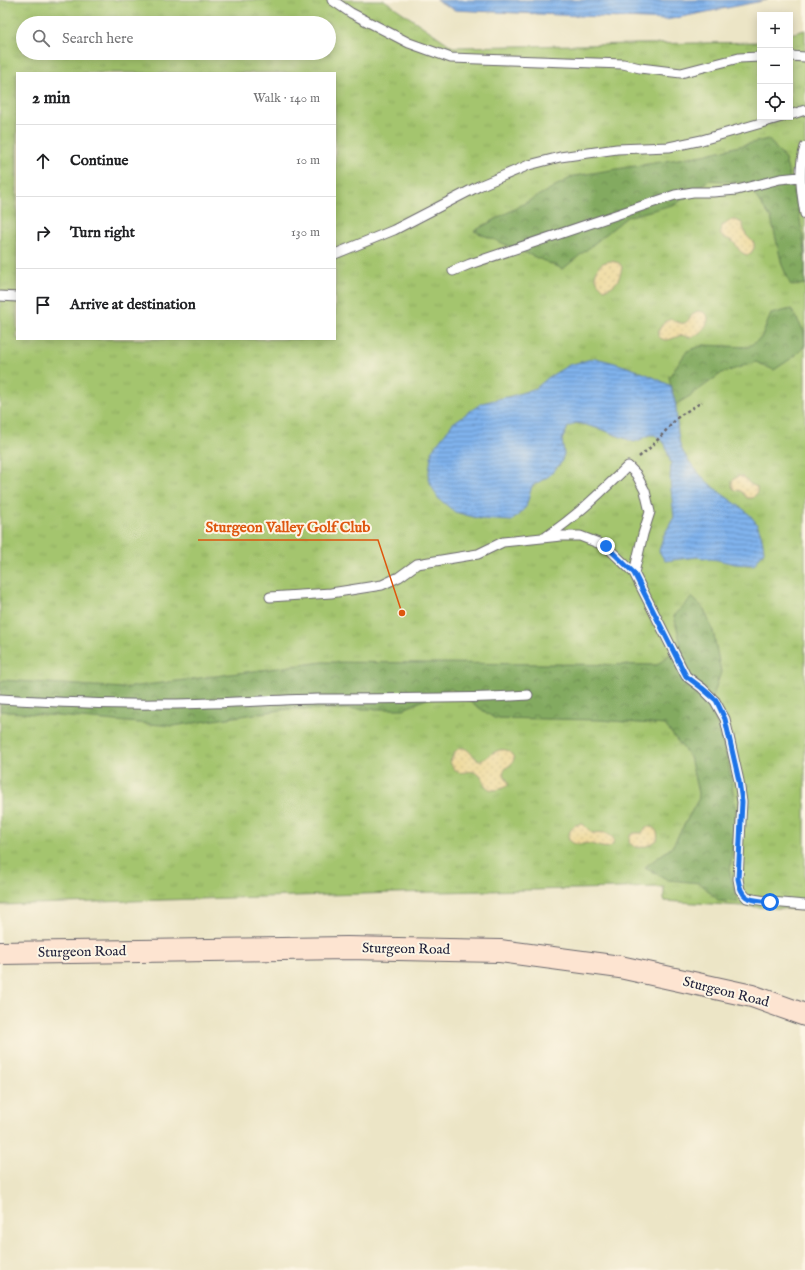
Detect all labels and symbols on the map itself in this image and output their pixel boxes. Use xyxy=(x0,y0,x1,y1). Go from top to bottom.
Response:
callout: Sturgeon Valley Golf Club xyxy=(198,513,378,540)
text: Sturgeon Valley Golf Club xyxy=(206,518,370,537)
route end xyxy=(597,537,615,555)
route start xyxy=(761,893,779,911)
street label: Sturgeon Road xyxy=(362,939,451,959)
street label: Sturgeon Road xyxy=(38,942,127,962)
street label: Sturgeon Road xyxy=(681,973,771,1012)

